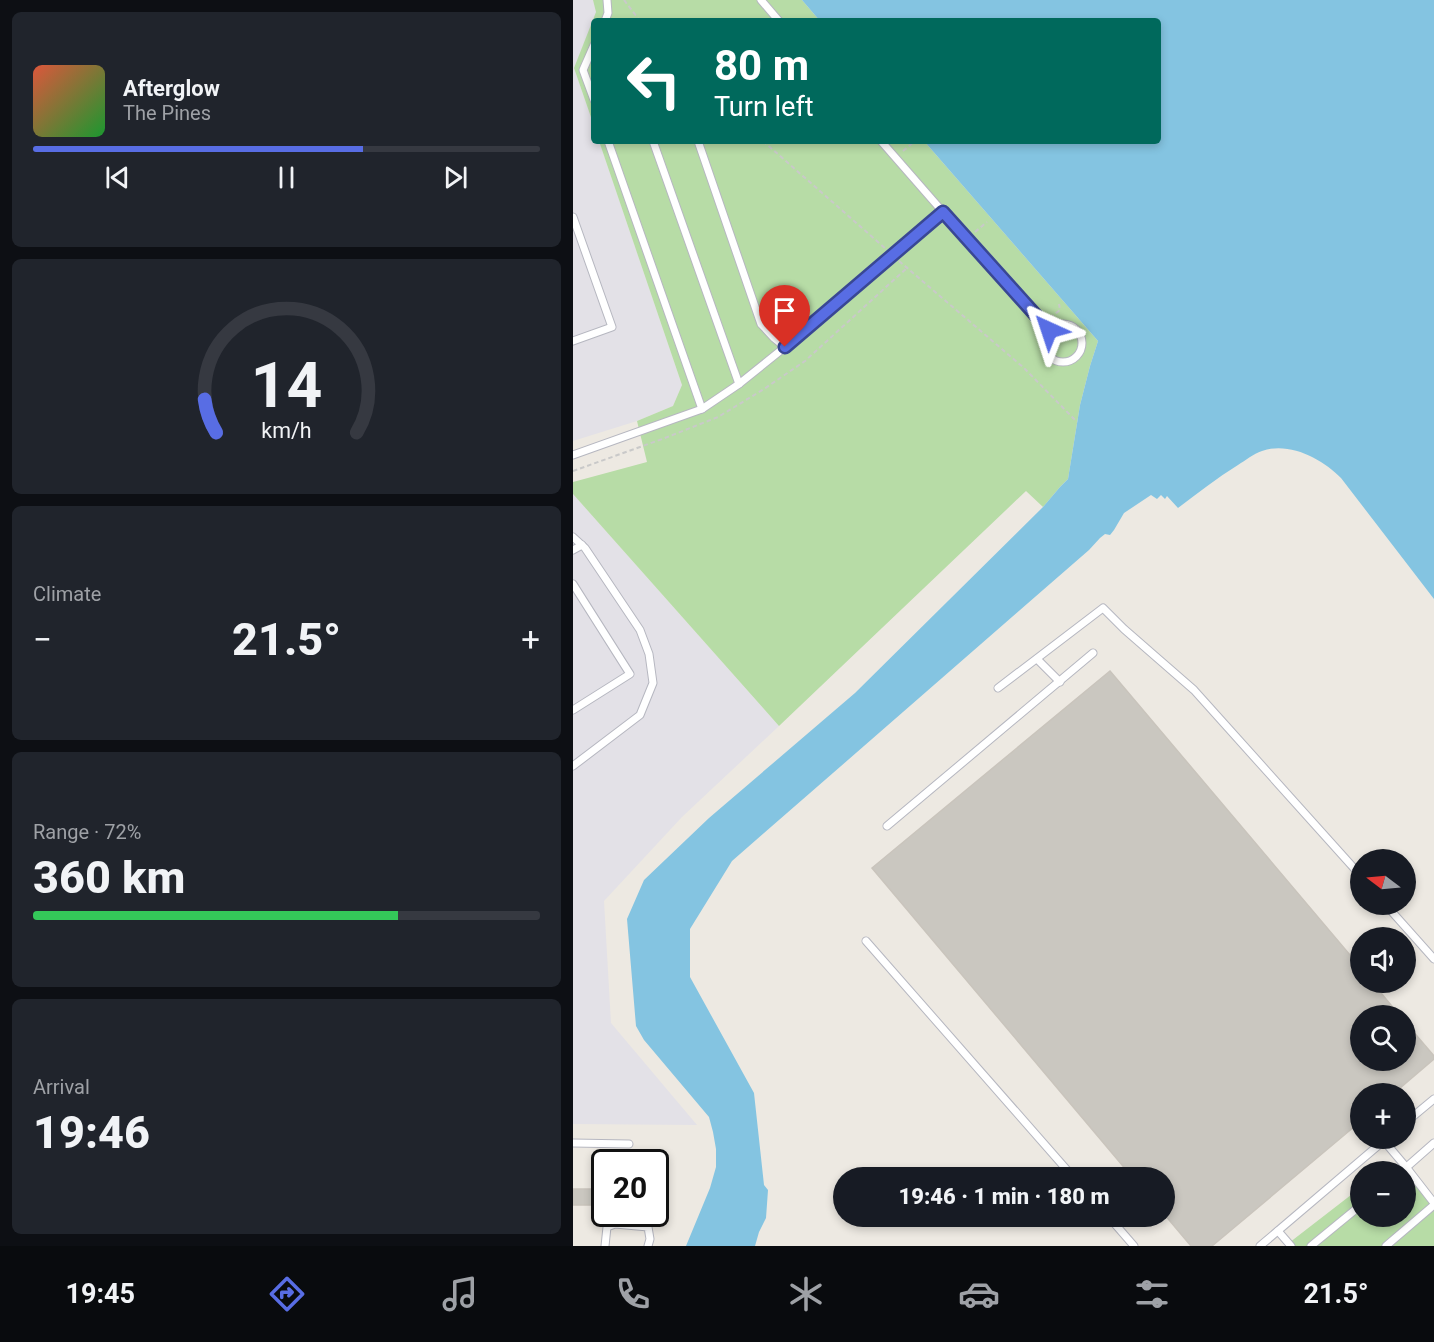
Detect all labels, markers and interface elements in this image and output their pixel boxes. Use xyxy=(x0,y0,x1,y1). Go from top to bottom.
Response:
text: 80 m xyxy=(714,41,809,90)
icon: left xyxy=(615,42,693,120)
text: Afterglow xyxy=(123,76,220,101)
text: Turn left xyxy=(714,91,814,123)
text: The Pines xyxy=(123,101,211,125)
icon: previous xyxy=(101,161,134,194)
icon: pause xyxy=(270,161,303,194)
icon: next xyxy=(439,161,472,194)
pin xyxy=(759,285,810,347)
icon: arrive xyxy=(768,294,801,327)
position arrow xyxy=(1017,298,1081,362)
text: 14 xyxy=(251,349,322,422)
text: km/h xyxy=(261,419,312,444)
text: Climate xyxy=(33,582,101,606)
text: 21.5° xyxy=(232,613,341,666)
text: − xyxy=(33,620,52,659)
text: + xyxy=(521,620,540,659)
text: Range · 72% xyxy=(33,820,141,844)
north arrow xyxy=(1350,849,1416,915)
map controls xyxy=(1350,849,1416,1227)
text: 360 km xyxy=(33,851,185,904)
button: sound xyxy=(1350,927,1416,993)
button: search xyxy=(1350,1005,1416,1071)
text: Arrival xyxy=(33,1075,90,1099)
button: + xyxy=(1350,1083,1416,1149)
text: 19:46 xyxy=(33,1106,150,1159)
speed limit sign: 20 xyxy=(591,1149,669,1227)
button: − xyxy=(1350,1161,1416,1227)
text: 19:46 · 1 min · 180 m xyxy=(899,1184,1109,1209)
icon: directions xyxy=(266,1273,308,1315)
icon: music xyxy=(439,1273,481,1315)
icon: phone xyxy=(612,1273,654,1315)
icon: climate xyxy=(785,1273,827,1315)
icon: car xyxy=(958,1273,1000,1315)
icon: filters xyxy=(1131,1273,1173,1315)
text: 19:45 xyxy=(65,1278,135,1310)
text: 21.5° xyxy=(1304,1278,1368,1310)

